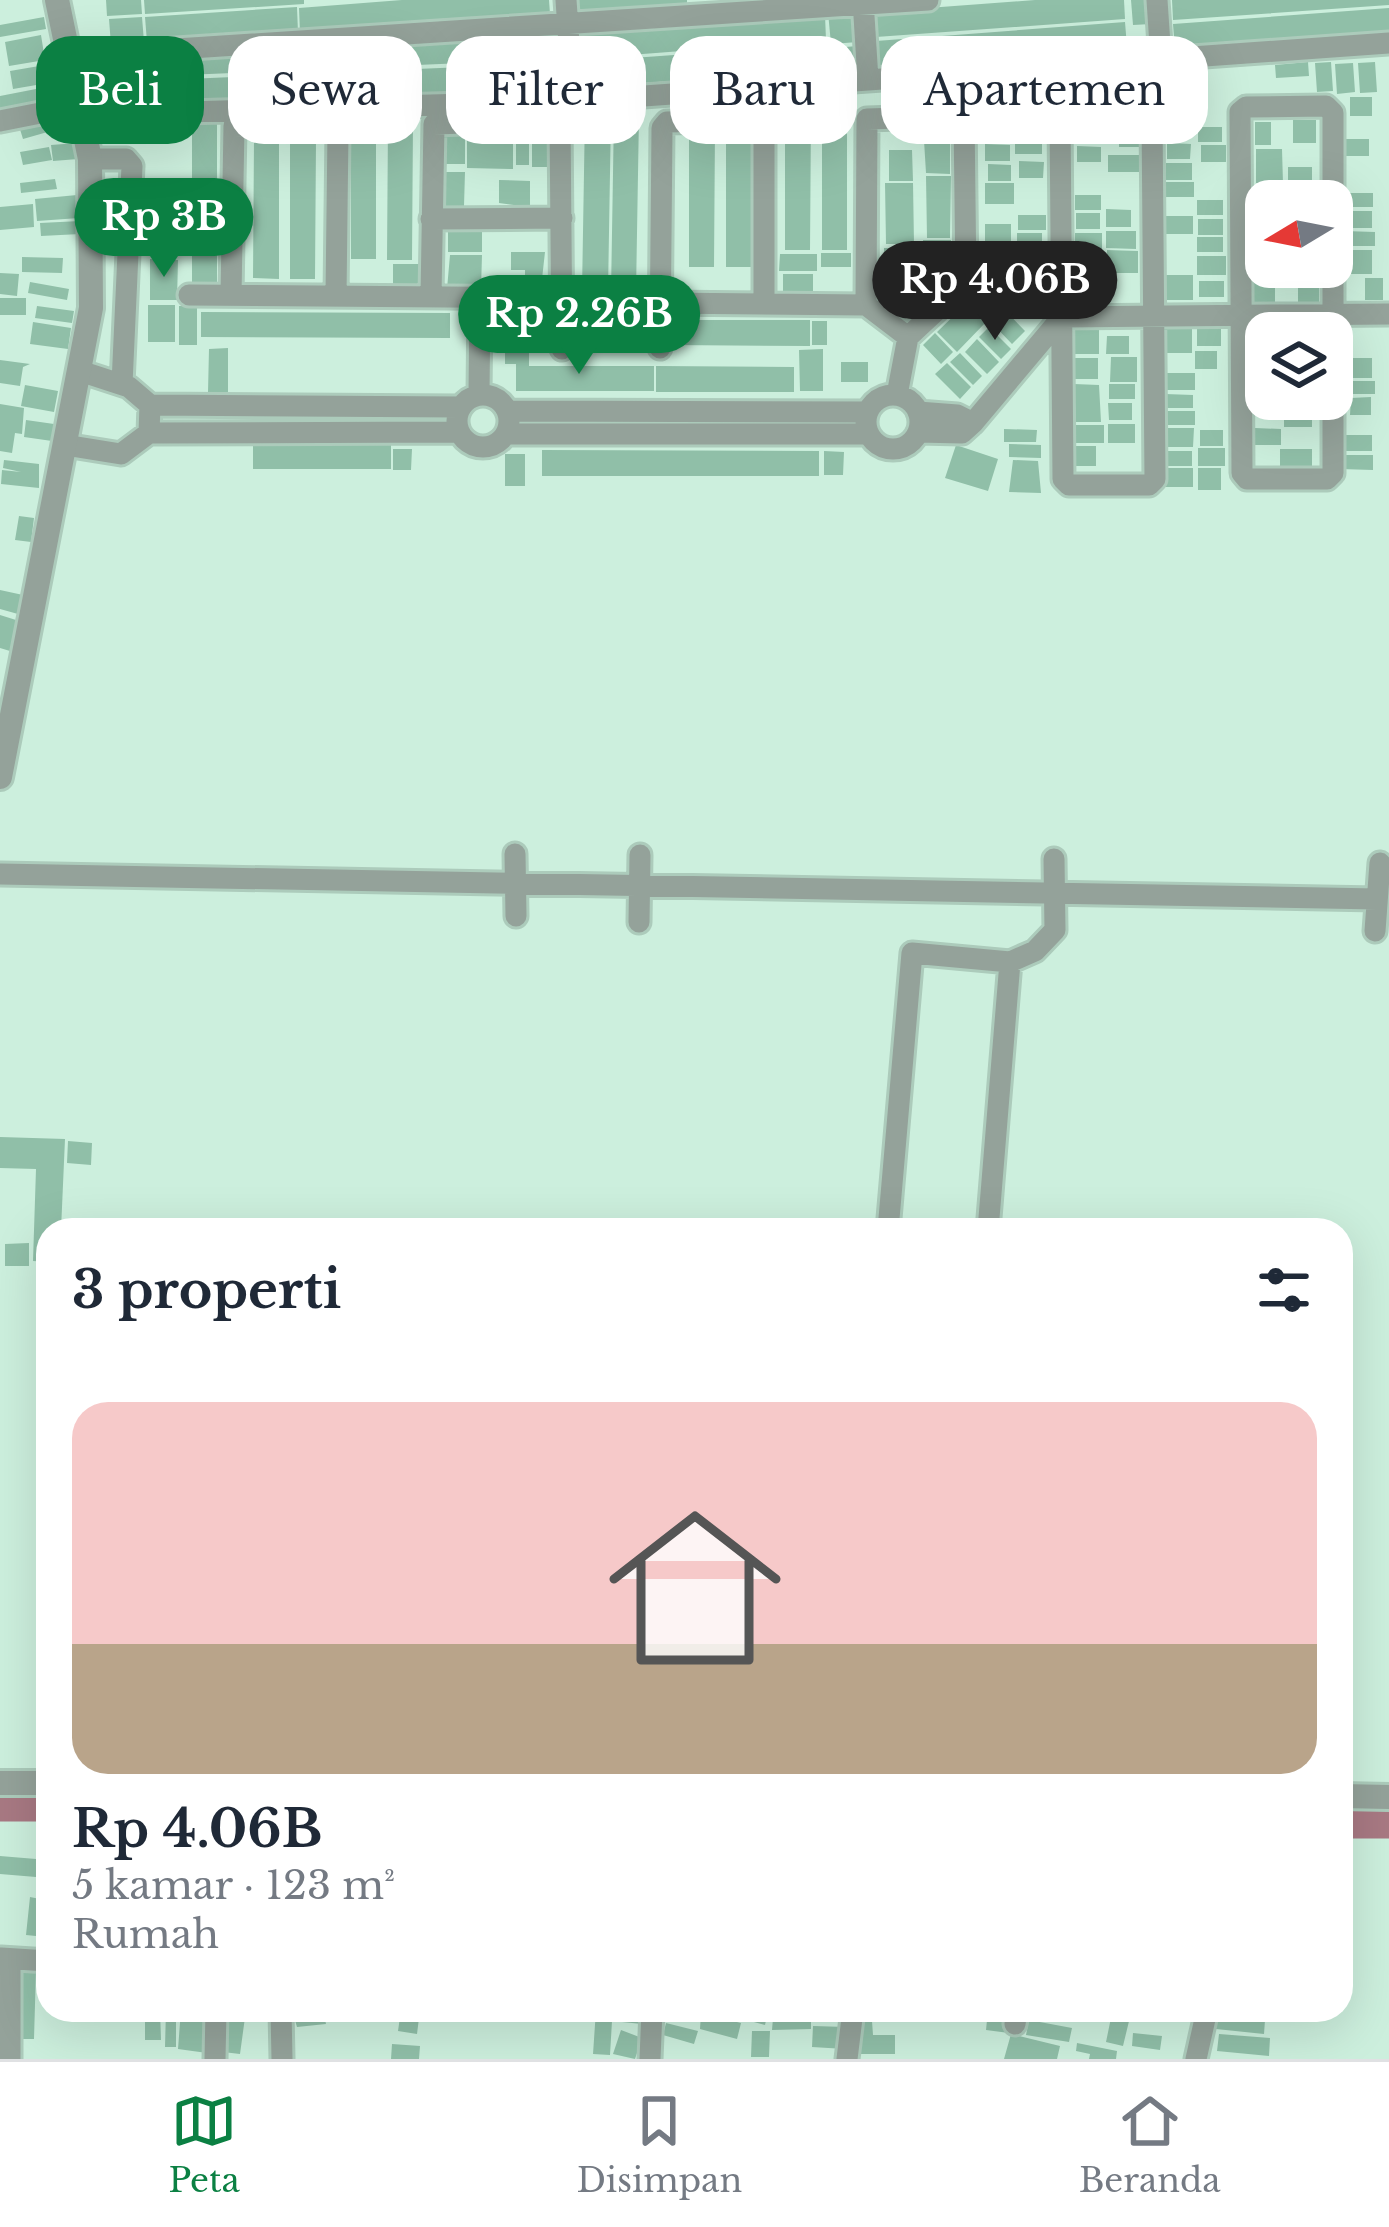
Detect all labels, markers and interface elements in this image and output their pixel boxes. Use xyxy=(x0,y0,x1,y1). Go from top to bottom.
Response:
chip: Beli xyxy=(36,36,204,144)
chip: Sewa xyxy=(228,36,422,144)
chip: Filter xyxy=(446,36,646,144)
chip: Baru xyxy=(670,36,857,144)
chip: Apartemen xyxy=(881,36,1208,144)
pin: Rp 3B xyxy=(80,178,248,280)
north arrow xyxy=(1245,180,1353,288)
map controls xyxy=(1245,180,1353,420)
text: Rp 3B xyxy=(101,192,227,241)
pin: Rp 4.06B xyxy=(871,241,1119,343)
text: Rp 4.06B xyxy=(899,255,1091,304)
pin: Rp 2.26B xyxy=(455,275,703,377)
text: Rp 2.26B xyxy=(485,289,673,338)
button: layers xyxy=(1245,312,1353,420)
icon: filters xyxy=(1251,1257,1317,1323)
text: 3 properti xyxy=(72,1259,341,1322)
icon: home xyxy=(587,1480,803,1696)
text: Rp 4.06B xyxy=(72,1798,322,1861)
text: 5 kamar · 123 m² xyxy=(72,1861,395,1910)
text: Rumah xyxy=(72,1910,219,1959)
tab: Peta xyxy=(168,2088,240,2201)
tab: Disimpan xyxy=(577,2088,742,2201)
tab: Beranda xyxy=(1079,2088,1221,2201)

